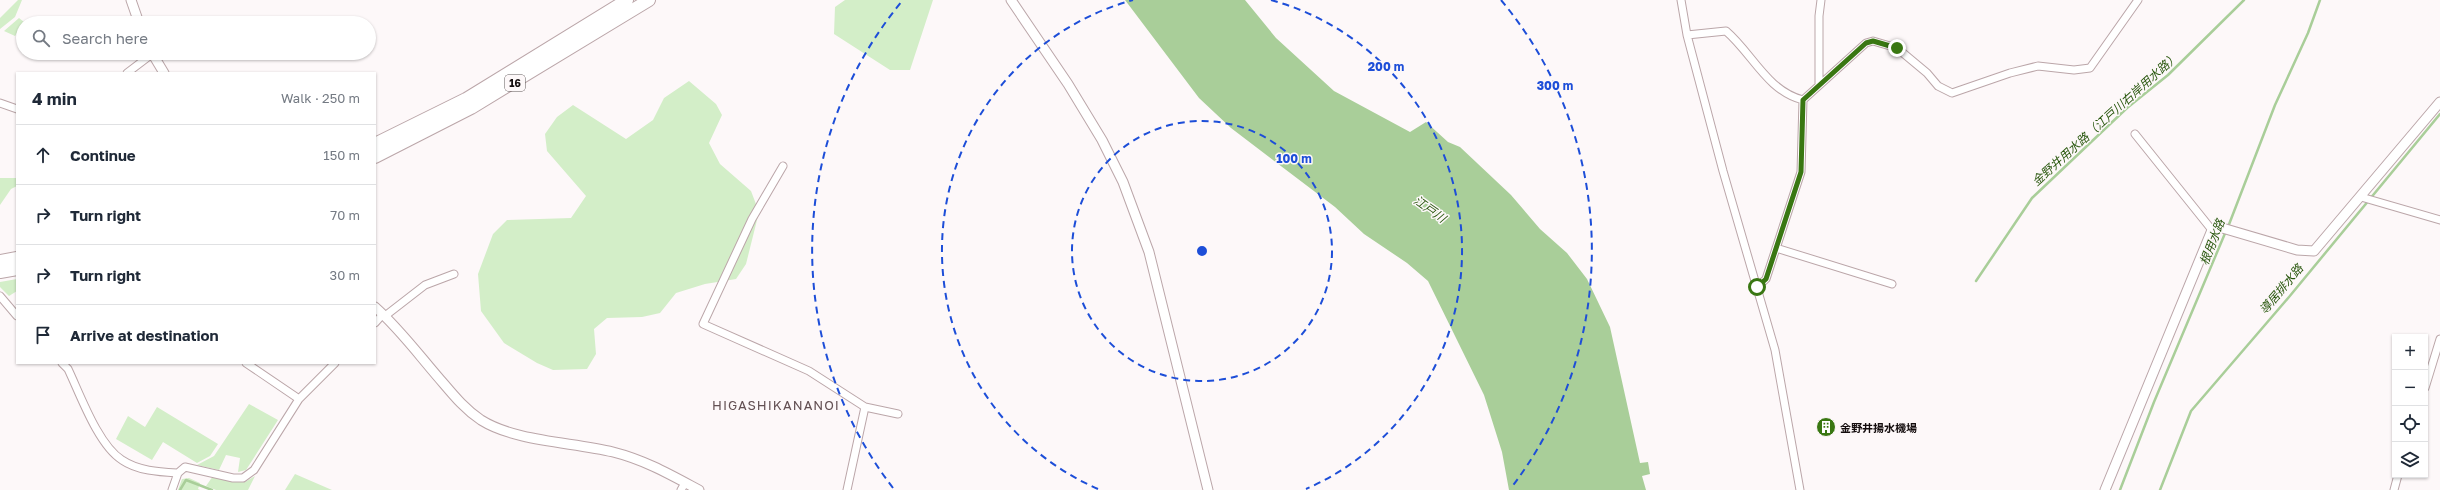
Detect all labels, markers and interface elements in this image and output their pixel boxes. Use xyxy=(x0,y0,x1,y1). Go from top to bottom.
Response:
search box xyxy=(16,16,376,60)
icon: search xyxy=(30,27,52,49)
text: Search here xyxy=(62,29,148,47)
route end xyxy=(1888,39,1906,57)
water label: 金野井用水路（江戸川右岸用水路） xyxy=(2029,49,2181,189)
text: 200 m xyxy=(1368,59,1404,74)
road number: 16 xyxy=(505,75,525,91)
text: 300 m xyxy=(1537,78,1573,93)
text: 4 min xyxy=(32,88,77,109)
text: Walk · 250 m xyxy=(281,90,360,106)
icon: ahead xyxy=(32,144,54,166)
text: Continue xyxy=(70,146,136,164)
text: 150 m xyxy=(323,147,360,163)
text: 100 m xyxy=(1276,151,1312,166)
water label: 江戸川 xyxy=(1411,193,1451,227)
icon: right xyxy=(32,204,54,226)
text: Turn right xyxy=(70,206,141,224)
text: 70 m xyxy=(330,207,360,223)
water label: 根用水路 xyxy=(2196,216,2228,267)
centre of rings xyxy=(1195,244,1209,258)
water label: 導居排水路 xyxy=(2256,260,2307,317)
icon: right xyxy=(32,264,54,286)
text: Turn right xyxy=(70,266,141,284)
text: 30 m xyxy=(330,267,360,283)
route start xyxy=(1748,278,1766,296)
icon: arrive xyxy=(32,324,54,346)
text: Arrive at destination xyxy=(70,326,219,344)
map controls xyxy=(2392,334,2428,478)
button: + xyxy=(2392,334,2428,370)
button: − xyxy=(2392,370,2428,406)
district label: HIGASHIKANANOI xyxy=(712,397,840,413)
button: locate xyxy=(2392,406,2428,442)
building icon: 金野井揚水機場 xyxy=(1815,416,1837,438)
place label: 金野井揚水機場 xyxy=(1840,421,1917,434)
button: layers xyxy=(2392,442,2428,478)

